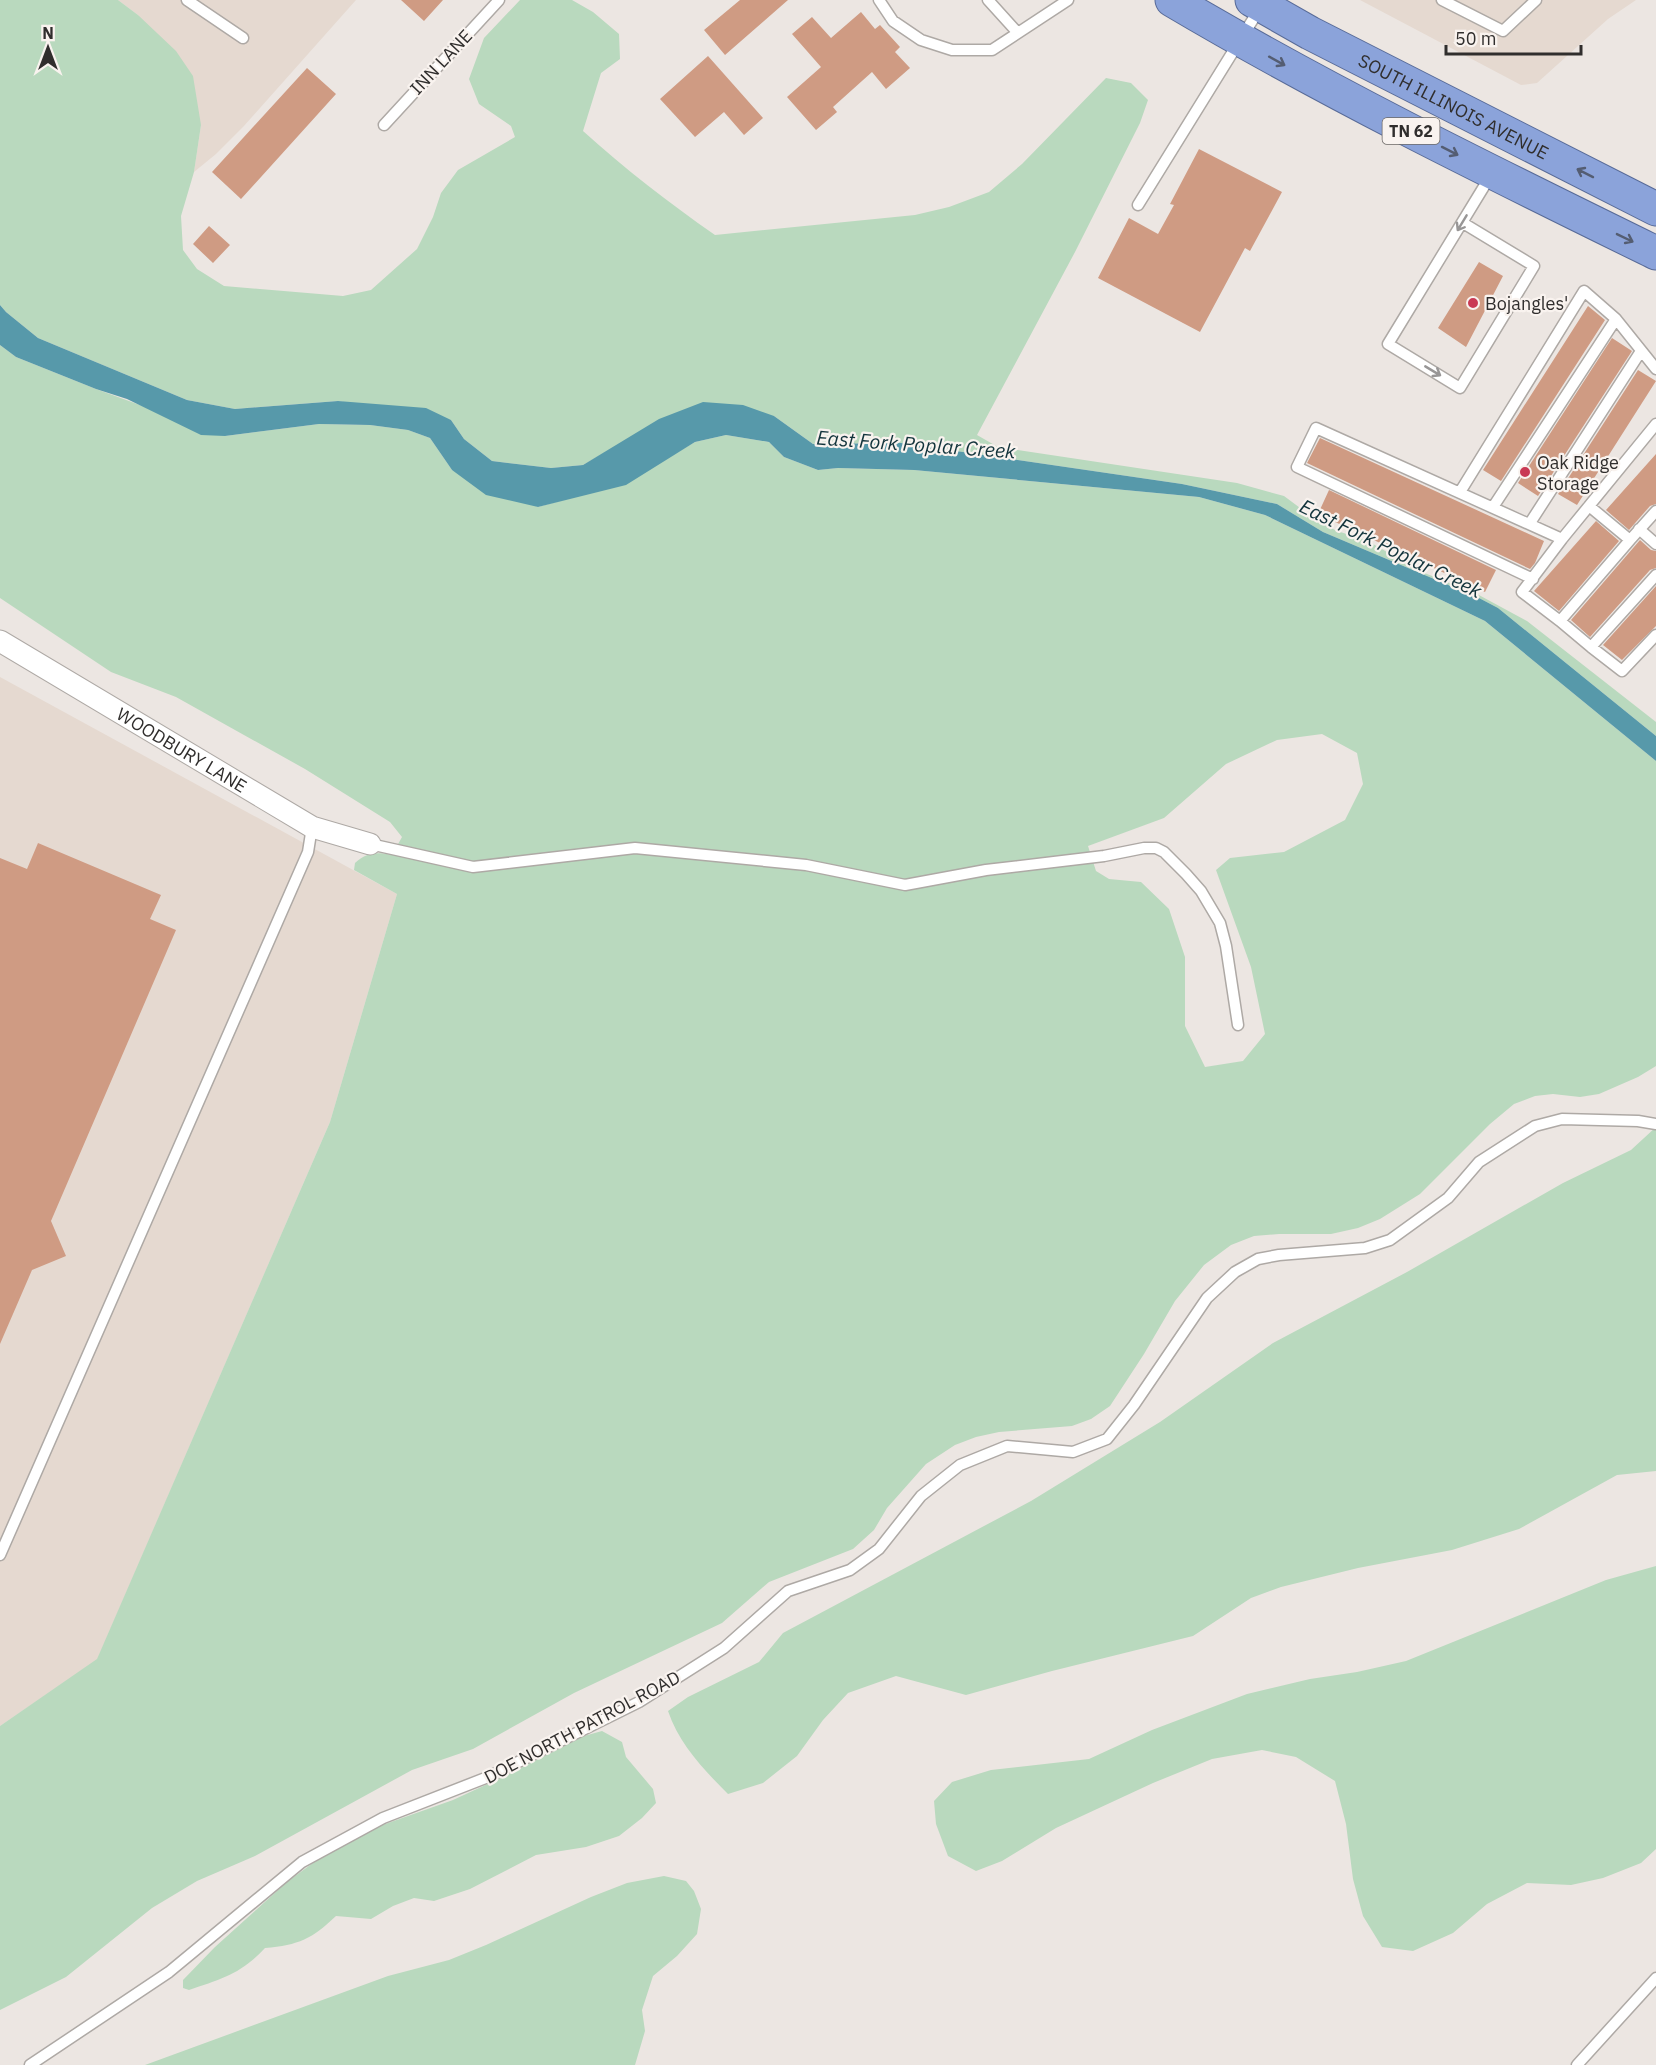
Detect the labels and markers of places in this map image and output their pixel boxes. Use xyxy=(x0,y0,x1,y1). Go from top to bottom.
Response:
place label: Bojangles' xyxy=(1485,292,1568,315)
marker: Bojangles' xyxy=(1466,296,1480,310)
place label: Oak Ridge Storage xyxy=(1537,451,1619,495)
marker: Oak Ridge Storage xyxy=(1518,465,1532,479)

